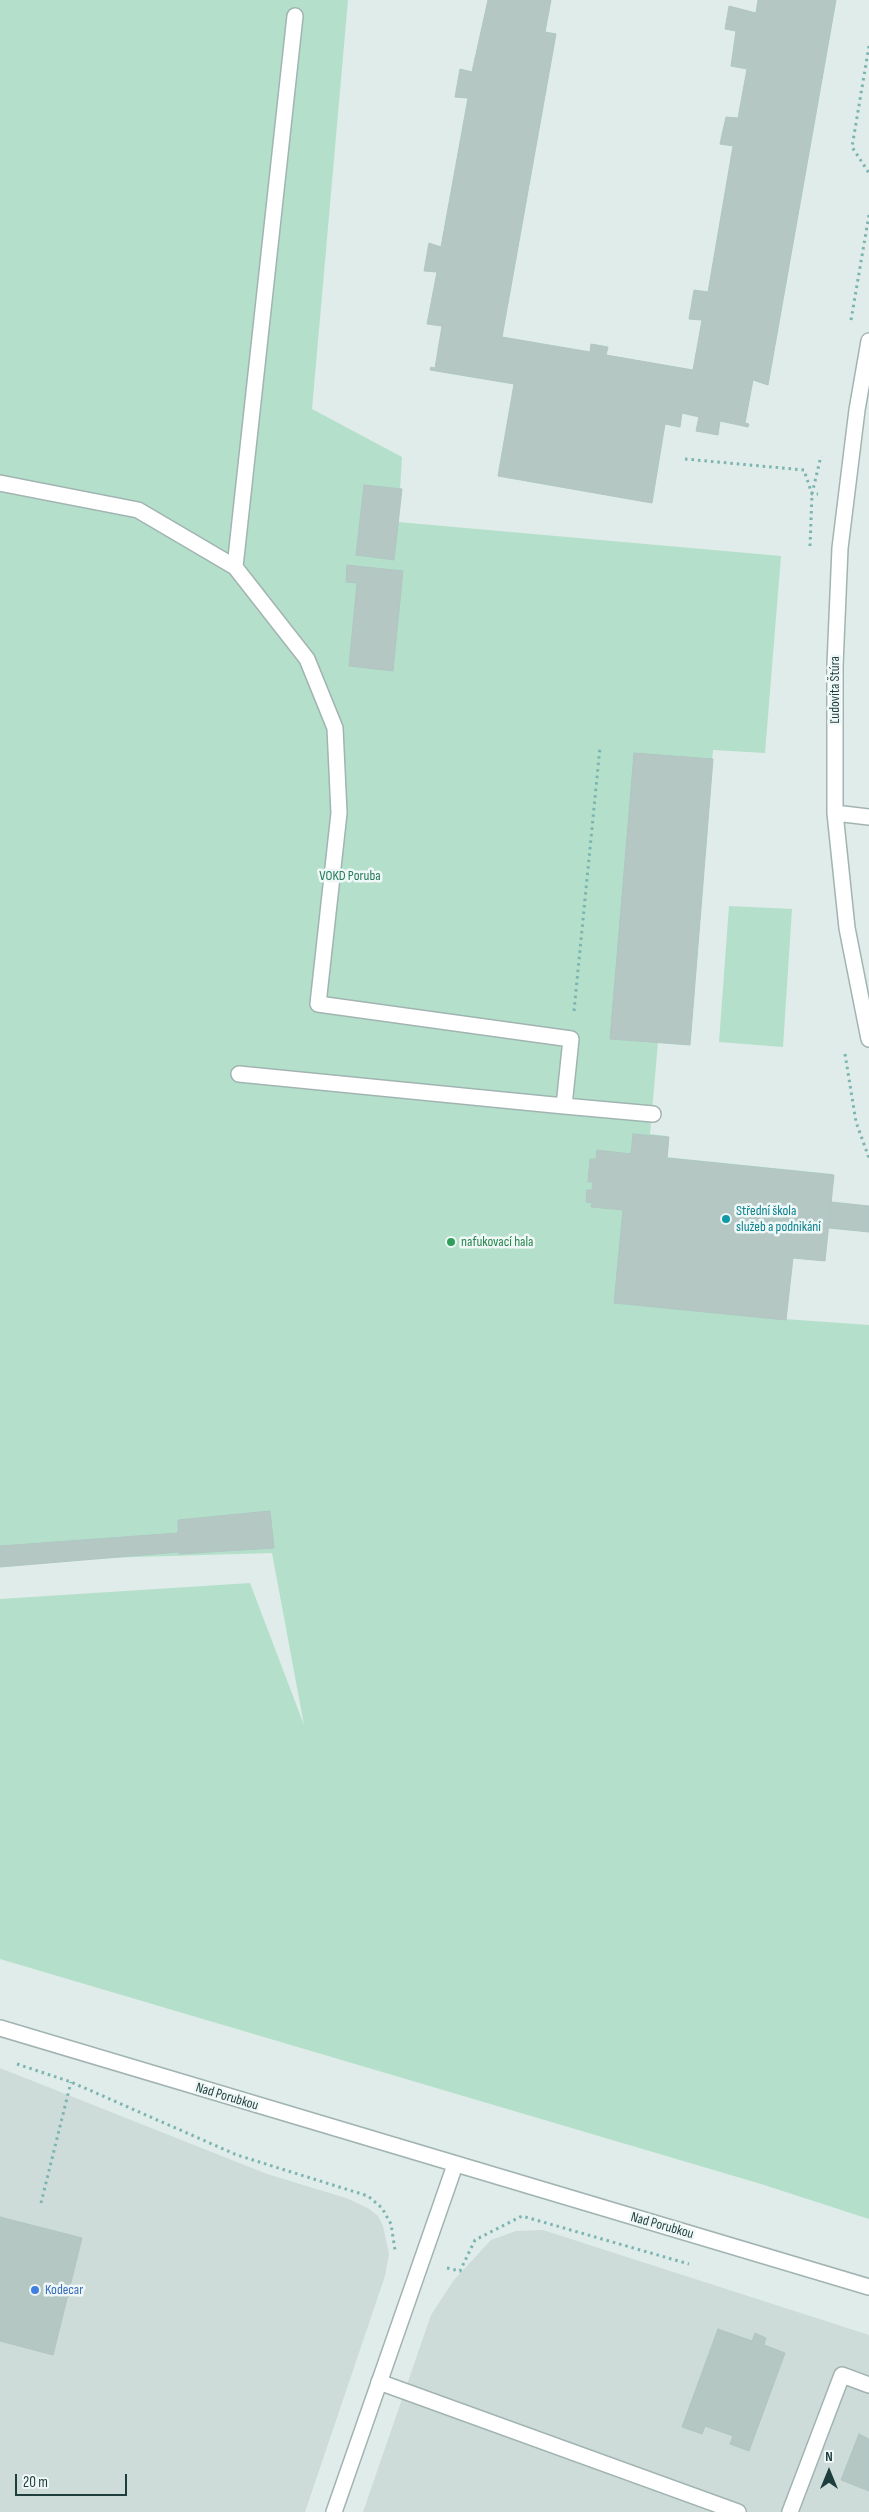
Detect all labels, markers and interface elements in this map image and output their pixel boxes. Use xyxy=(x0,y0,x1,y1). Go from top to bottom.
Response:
street label: Ľudovíta Štúra xyxy=(827,656,843,724)
park label: VOKD Poruba xyxy=(319,868,381,884)
place label: Střední škola služeb a podnikání xyxy=(736,1203,821,1236)
marker: Střední škola služeb a podnikání xyxy=(720,1213,732,1225)
place label: nafukovací hala xyxy=(461,1234,534,1250)
marker: nafukovací hala xyxy=(445,1236,457,1248)
street label: Nad Porubkou xyxy=(194,2079,260,2115)
street label: Nad Porubkou xyxy=(629,2209,695,2243)
place label: Kodecar xyxy=(45,2282,83,2298)
marker: Kodecar xyxy=(29,2284,41,2296)
north arrow xyxy=(804,2447,854,2497)
text: N xyxy=(825,2448,833,2465)
scale bar xyxy=(18,2464,130,2496)
text: 20 m xyxy=(23,2473,48,2492)

